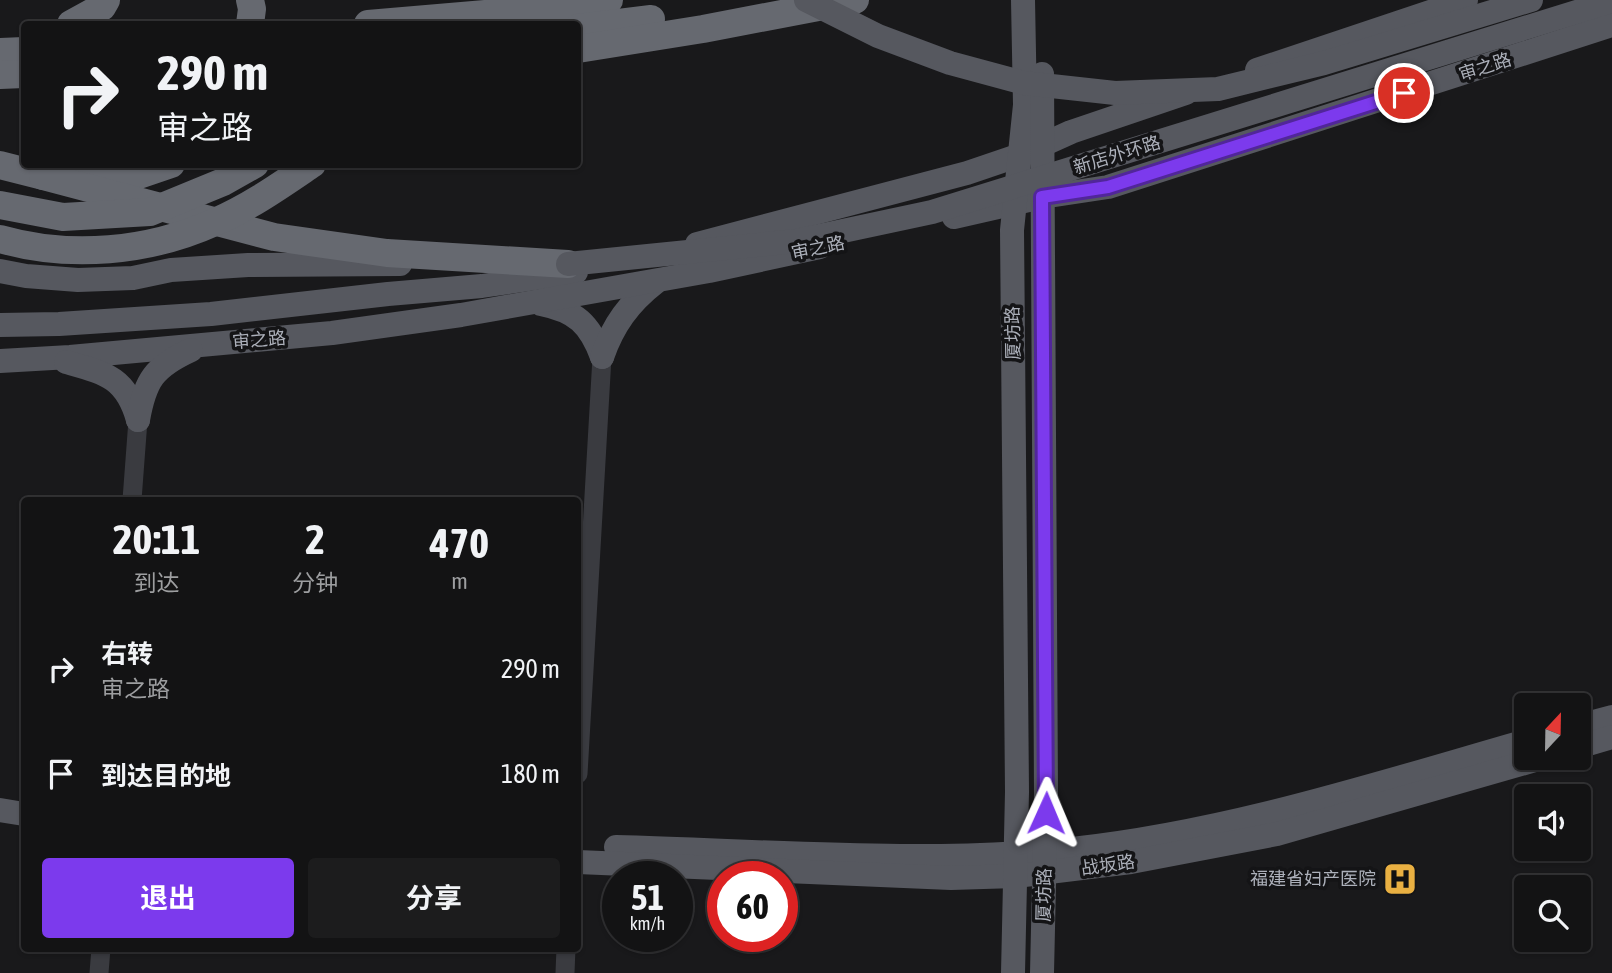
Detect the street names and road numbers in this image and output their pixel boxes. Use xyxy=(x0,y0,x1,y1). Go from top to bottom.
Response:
street label: 审之路 xyxy=(1456,48,1514,85)
street label: 新店外环路 xyxy=(1071,131,1163,178)
street label: 审之路 xyxy=(789,232,846,263)
street label: 厦坊路 xyxy=(1002,306,1023,360)
street label: 审之路 xyxy=(231,327,287,352)
street label: 战坂路 xyxy=(1080,850,1136,879)
street label: 厦坊路 xyxy=(1033,868,1054,922)

